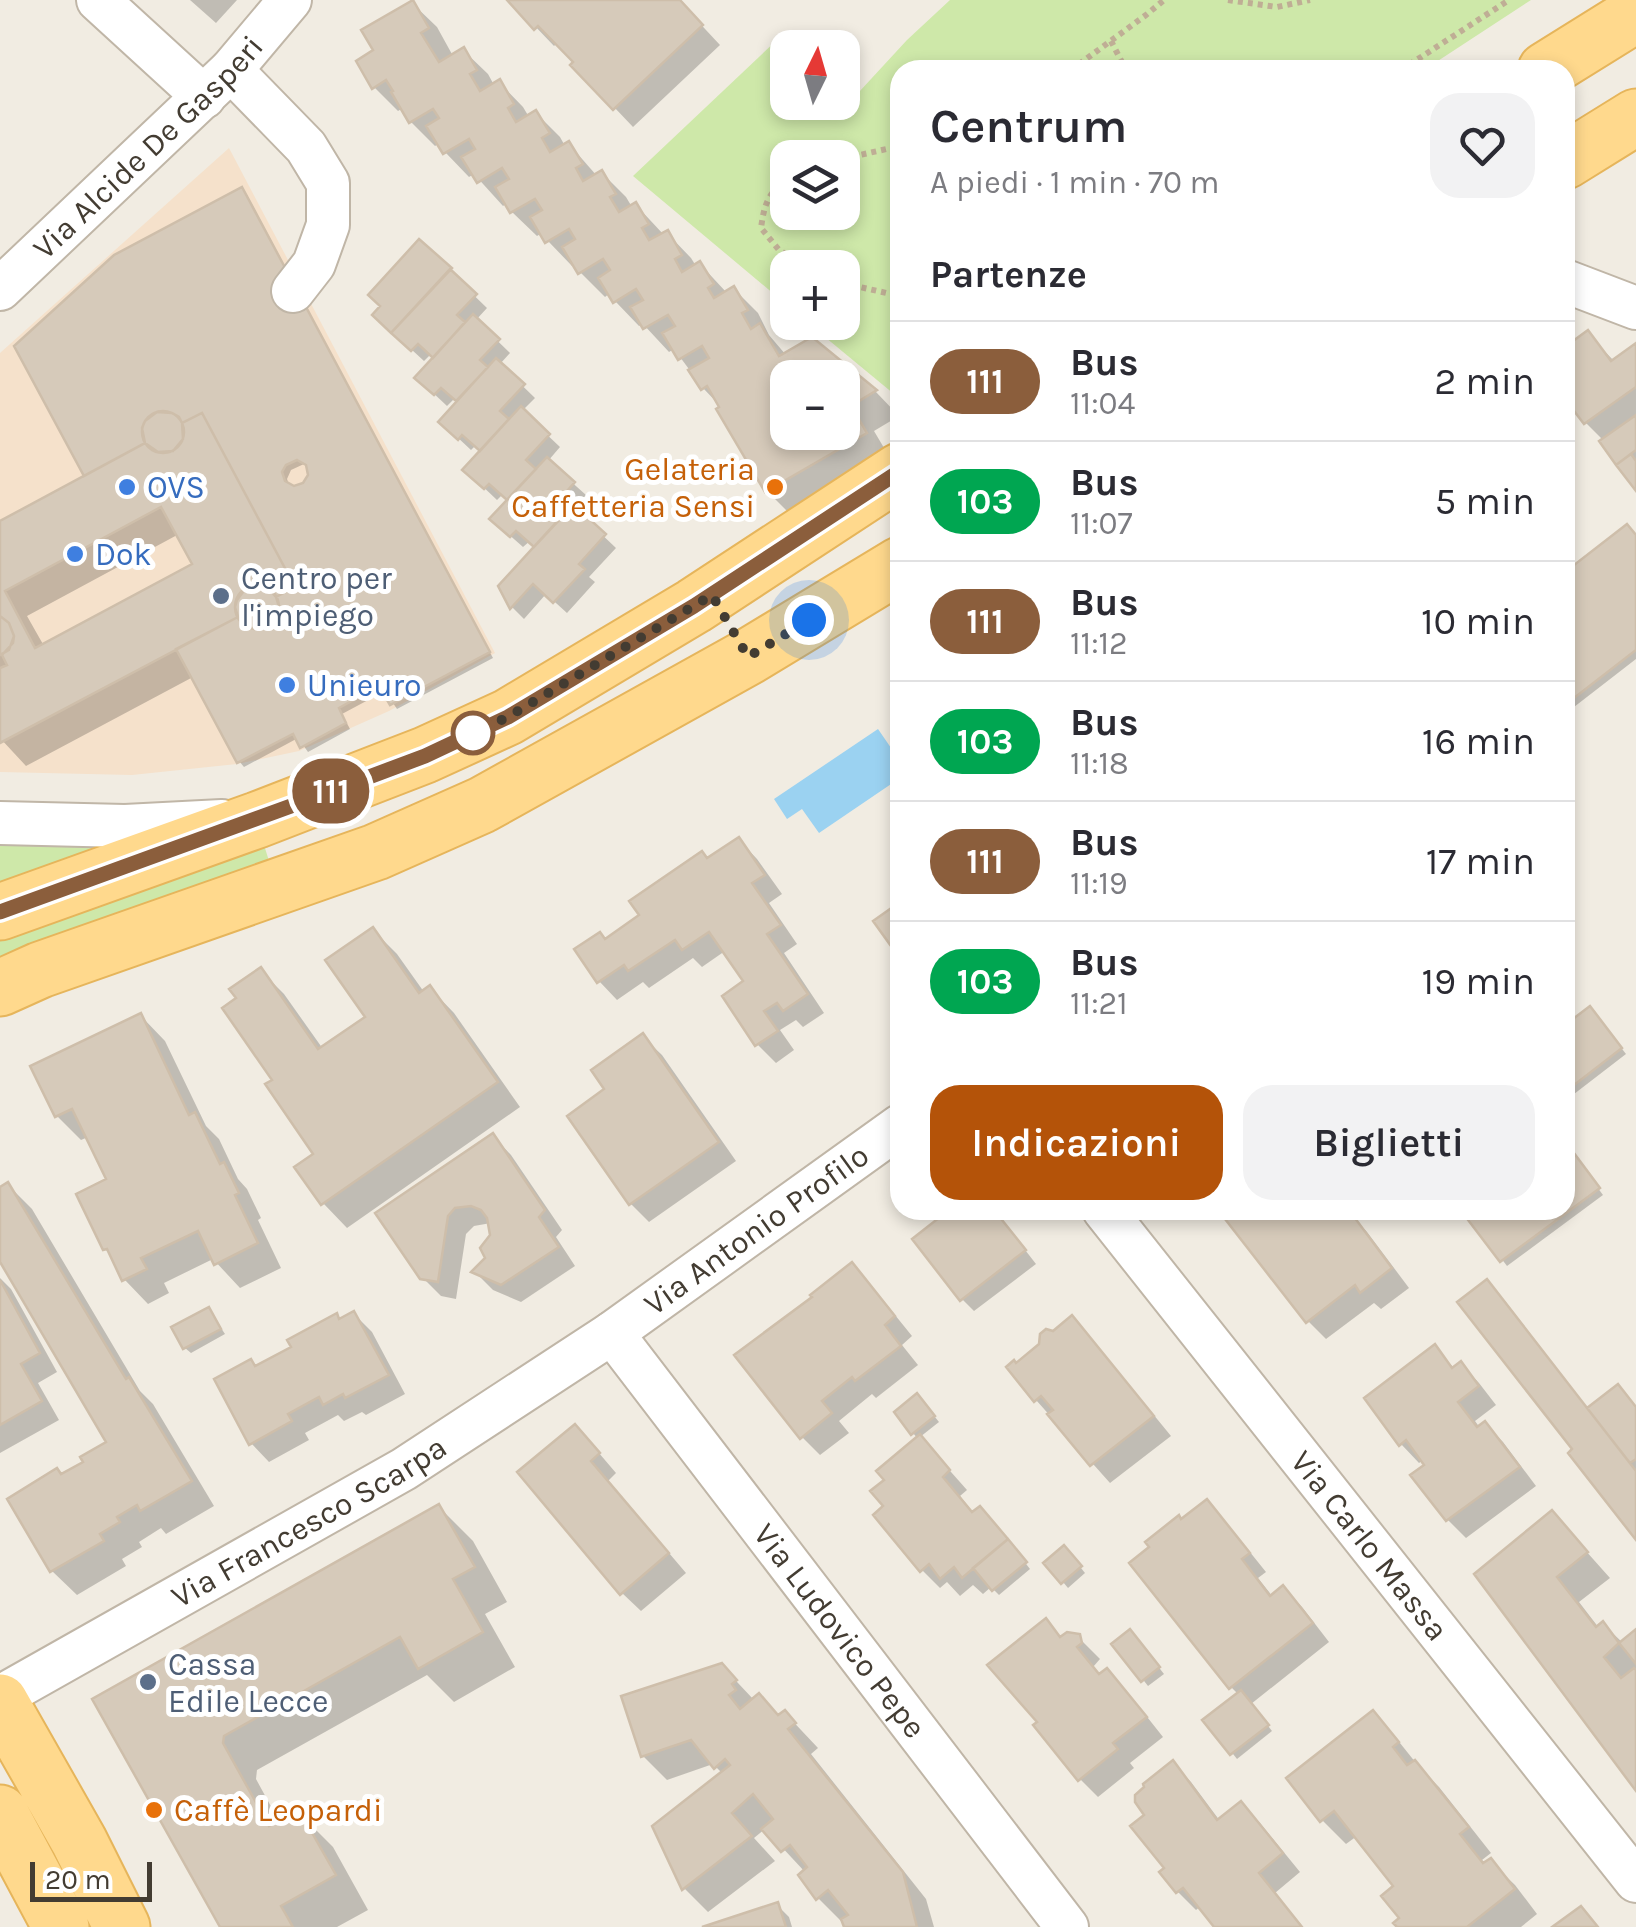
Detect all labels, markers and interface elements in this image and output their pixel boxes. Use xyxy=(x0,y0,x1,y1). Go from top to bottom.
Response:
street label: Via Alcide De Gasperi xyxy=(25,28,271,267)
north arrow xyxy=(770,30,860,120)
map controls xyxy=(770,30,860,450)
button: heart xyxy=(1430,93,1535,198)
text: Centrum xyxy=(930,98,1127,154)
button: layers xyxy=(770,140,860,230)
text: A piedi · 1 min · 70 m xyxy=(930,164,1220,201)
button: + xyxy=(770,250,860,340)
text: Partenze xyxy=(930,252,1087,297)
text: Bus xyxy=(1070,340,1139,385)
text: 2 min xyxy=(1434,359,1535,404)
button: − xyxy=(770,360,860,450)
text: 111 xyxy=(966,361,1004,402)
text: 11:04 xyxy=(1070,385,1135,422)
place label: Gelateria Caffetteria Sensi xyxy=(511,451,755,525)
text: Bus xyxy=(1070,460,1139,505)
place label: OVS xyxy=(147,469,205,506)
marker: OVS xyxy=(116,476,138,498)
marker: Gelateria Caffetteria Sensi xyxy=(764,476,786,498)
text: 5 min xyxy=(1435,479,1535,524)
text: 103 xyxy=(957,481,1013,522)
text: 11:07 xyxy=(1070,505,1133,542)
place label: Dok xyxy=(95,536,152,573)
marker: Dok xyxy=(64,543,86,565)
place label: Centro per l'impiego xyxy=(241,560,392,634)
text: Bus xyxy=(1070,580,1139,625)
marker: Centro per l'impiego xyxy=(210,585,232,607)
your location xyxy=(784,595,834,645)
text: 10 min xyxy=(1421,599,1535,644)
text: 111 xyxy=(966,601,1004,642)
text: 11:12 xyxy=(1070,625,1128,662)
place label: Unieuro xyxy=(307,667,422,704)
marker: Unieuro xyxy=(276,674,298,696)
text: Bus xyxy=(1070,700,1139,745)
unlabelled marker xyxy=(452,712,494,754)
text: 16 min xyxy=(1422,719,1535,764)
text: 103 xyxy=(957,721,1013,762)
text: 11:18 xyxy=(1070,745,1129,782)
line badge: 111 xyxy=(274,758,388,824)
text: 111 xyxy=(312,771,350,812)
text: Bus xyxy=(1070,820,1139,865)
text: 17 min xyxy=(1426,839,1535,884)
text: 111 xyxy=(966,841,1004,882)
text: 11:19 xyxy=(1070,865,1128,902)
text: Bus xyxy=(1070,940,1139,985)
text: 19 min xyxy=(1422,959,1535,1004)
text: 103 xyxy=(957,961,1013,1002)
text: 11:21 xyxy=(1070,985,1128,1022)
button: Indicazioni xyxy=(930,1085,1223,1200)
button: Biglietti xyxy=(1243,1085,1535,1200)
street label: Via Antonio Profilo xyxy=(637,1136,876,1323)
street label: Via Francesco Scarpa xyxy=(165,1428,453,1615)
street label: Via Carlo Massa xyxy=(1283,1443,1456,1648)
street label: Via Ludovico Pepe xyxy=(746,1516,934,1745)
place label: Cassa Edile Lecce xyxy=(168,1646,328,1720)
marker: Cassa Edile Lecce xyxy=(137,1671,159,1693)
place label: Caffè Leopardi xyxy=(174,1792,382,1829)
marker: Caffè Leopardi xyxy=(143,1799,165,1821)
scale bar xyxy=(30,1857,152,1902)
text: 20 m xyxy=(45,1863,111,1896)

